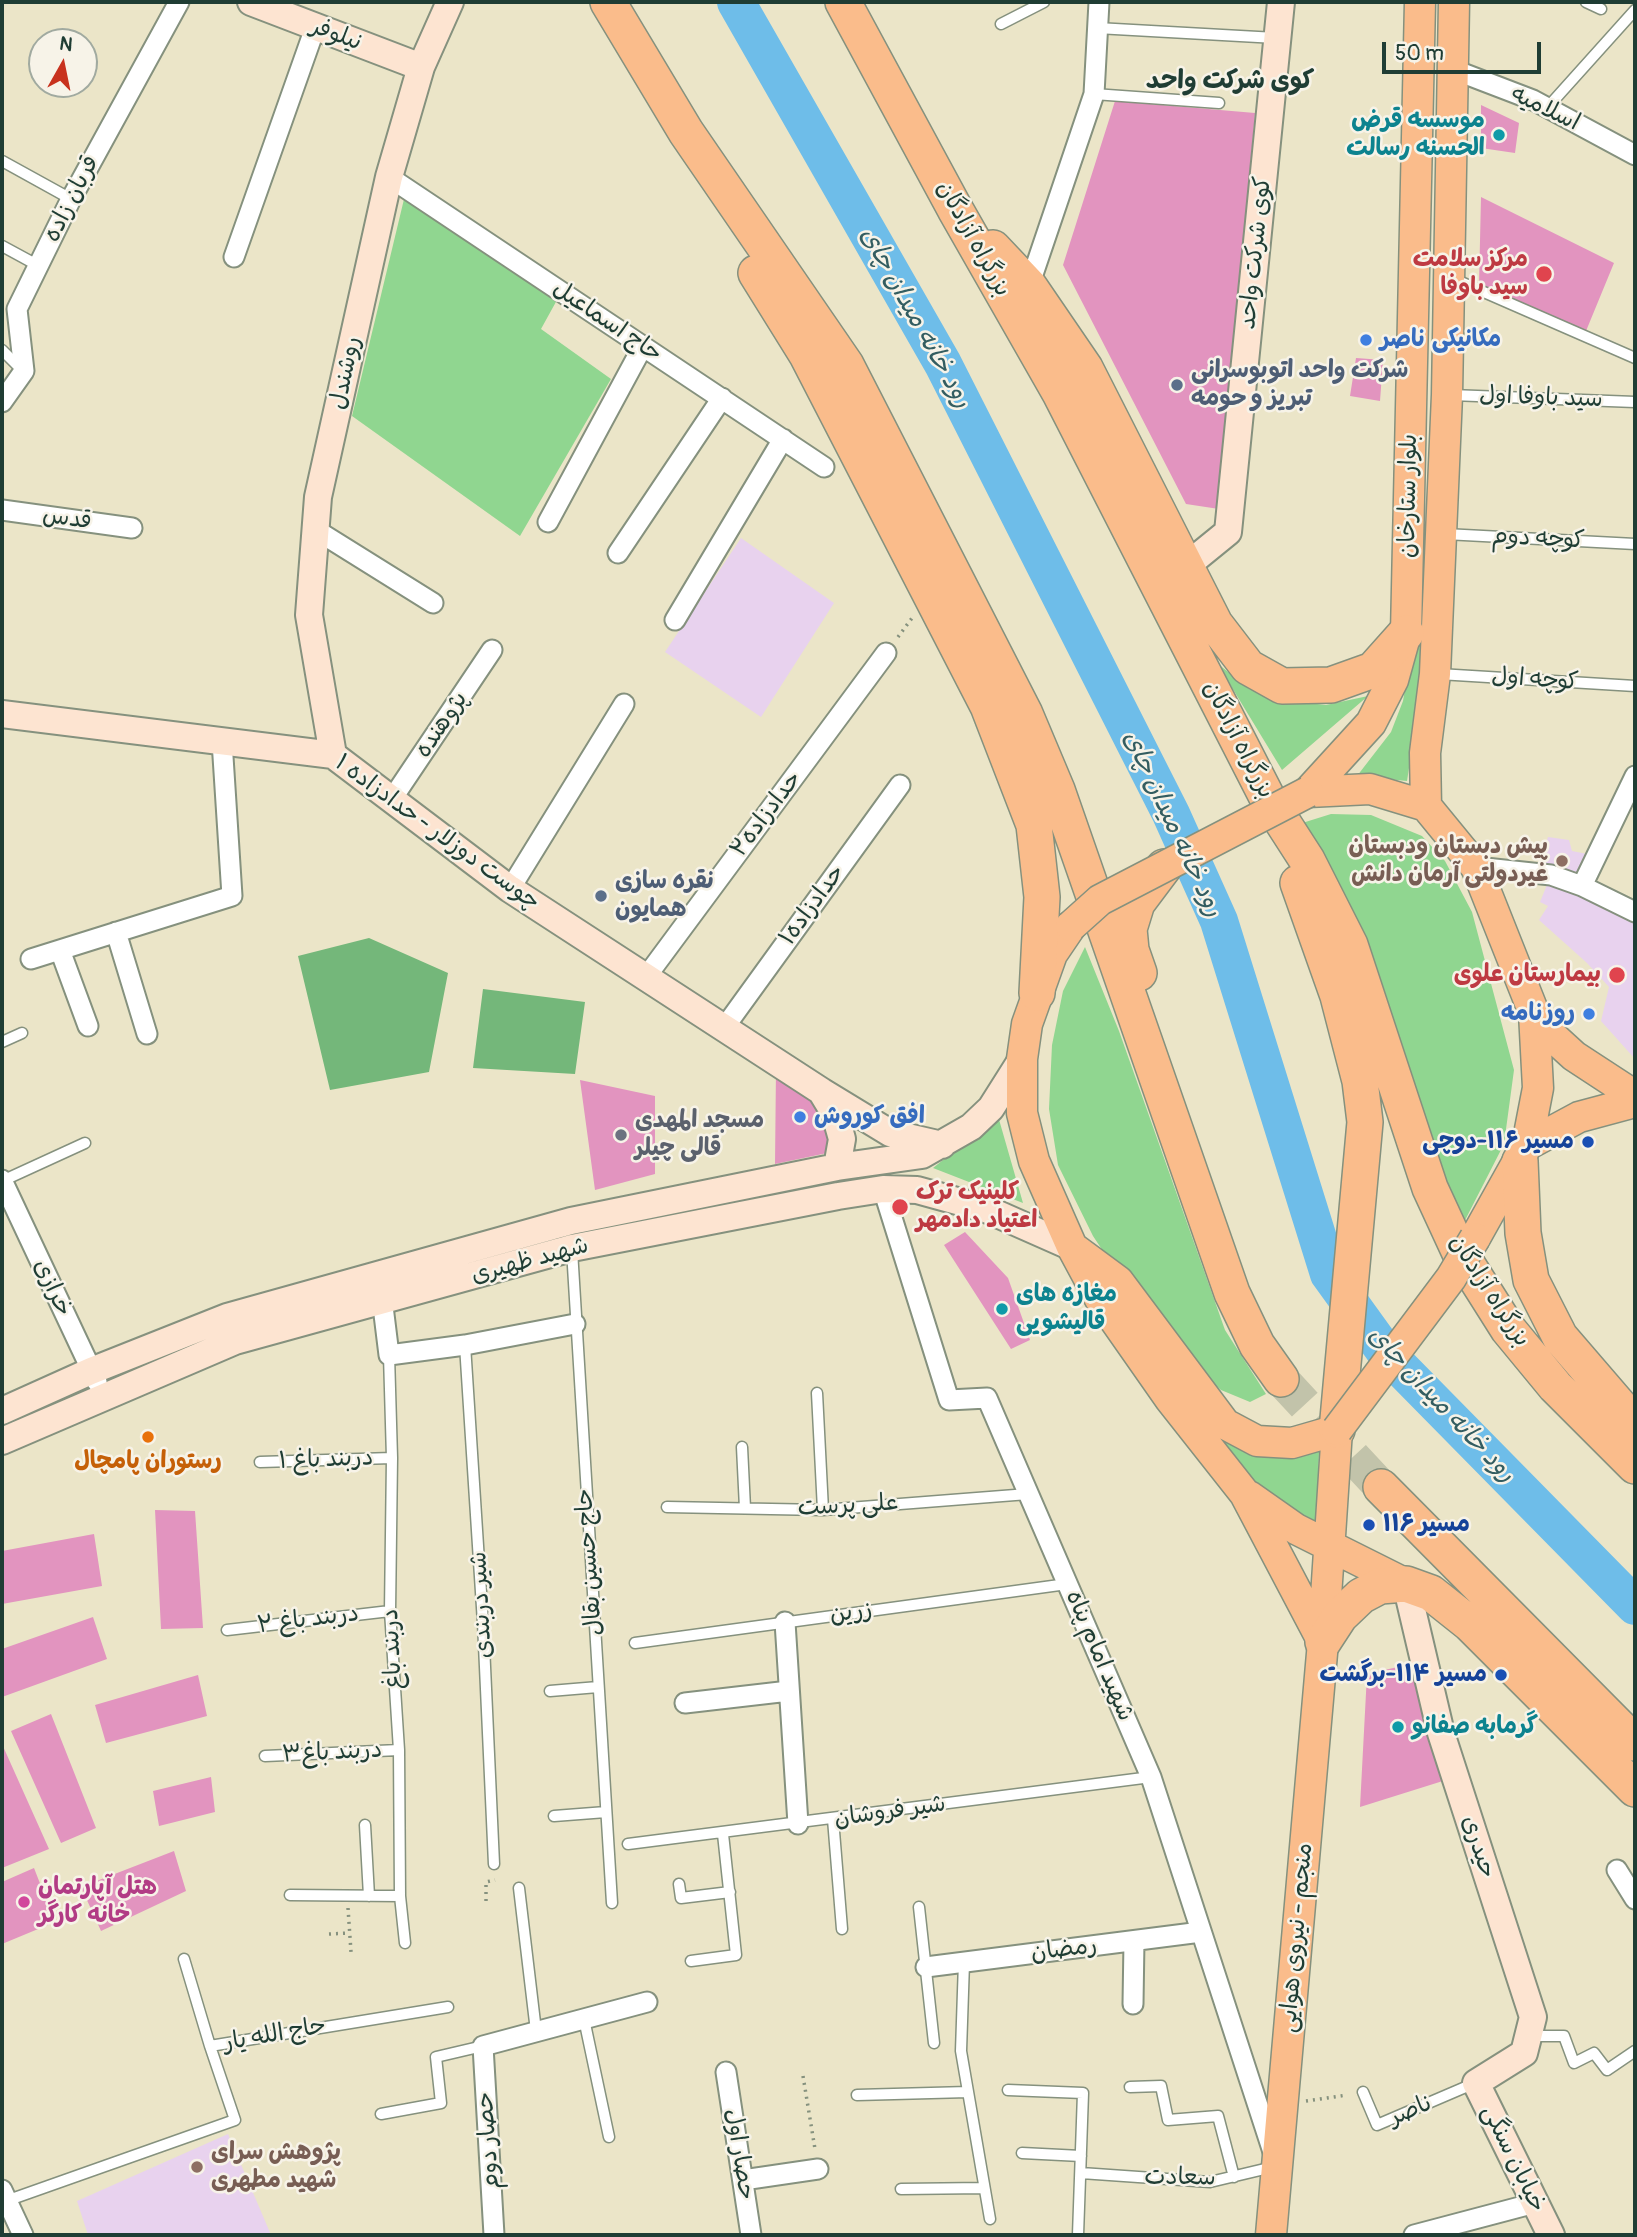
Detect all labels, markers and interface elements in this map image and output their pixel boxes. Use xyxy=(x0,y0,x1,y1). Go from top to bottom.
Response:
street label: نیلوفر xyxy=(307,12,365,58)
north arrow xyxy=(28,28,98,98)
scale bar xyxy=(1385,28,1544,72)
text: N xyxy=(58,31,74,57)
text: 50 m xyxy=(1395,40,1444,67)
district label: کوی شرکت واحد xyxy=(1146,65,1314,97)
street label: اسلامیه xyxy=(1506,80,1584,138)
place label: موسسه قرض الحسنه رسالت xyxy=(1346,107,1485,163)
marker: موسسه قرض الحسنه رسالت xyxy=(1491,127,1507,143)
street label: قربان زاده xyxy=(38,151,106,247)
street label: کوی شرکت واحد xyxy=(1234,175,1278,331)
street label: بزرگراه آزادگان xyxy=(929,176,1017,302)
water label: رود خانه میدان چای xyxy=(852,222,978,414)
place label: مرکز سلامت سید باوفا xyxy=(1413,246,1528,302)
marker: مرکز سلامت سید باوفا xyxy=(1534,264,1554,284)
street label: حاج اسماعیل xyxy=(547,275,667,369)
place label: مکانیکی ناصر xyxy=(1380,326,1501,354)
marker: مکانیکی ناصر xyxy=(1358,332,1374,348)
street label: روشندل xyxy=(324,334,368,412)
place label: شرکت واحد اتوبوسرانی تبریز و حومه xyxy=(1191,357,1408,413)
marker: شرکت واحد اتوبوسرانی تبریز و حومه xyxy=(1169,377,1185,393)
street label: سید باوفا اول xyxy=(1479,381,1603,415)
street label: بلوار ستارخان xyxy=(1394,434,1424,558)
street label: قدس xyxy=(41,501,93,537)
street label: کوچه دوم xyxy=(1491,522,1585,556)
street label: کوچه اول xyxy=(1490,663,1580,697)
street label: بزرگراه آزادگان xyxy=(1196,676,1280,804)
street label: پژوهنده xyxy=(409,686,475,764)
water label: رود خانه میدان چای xyxy=(1115,726,1229,922)
street label: چوست دوزلار - حدادزاده ۱ xyxy=(329,749,545,917)
street label: حدادزاده۲ xyxy=(725,767,807,863)
place label: پیش دبستان ودبستان غیردولتی آرمان دانش xyxy=(1348,833,1548,889)
marker: پیش دبستان ودبستان غیردولتی آرمان دانش xyxy=(1554,853,1570,869)
street label: حدادزاده۱ xyxy=(773,860,851,952)
place label: نقره سازی همایون xyxy=(615,868,714,924)
marker: نقره سازی همایون xyxy=(593,888,609,904)
place label: بیمارستان علوی xyxy=(1454,961,1601,989)
marker: بیمارستان علوی xyxy=(1607,965,1627,985)
place label: روزنامه xyxy=(1501,1000,1575,1028)
marker: روزنامه xyxy=(1581,1006,1597,1022)
place label: افق کوروش xyxy=(814,1103,925,1131)
place label: مسجد المهدی قالی چیلر xyxy=(635,1107,764,1163)
marker: افق کوروش xyxy=(792,1109,808,1125)
marker: مسجد المهدی قالی چیلر xyxy=(613,1127,629,1143)
place label: مسیر ۱۱۶-دوچی xyxy=(1422,1128,1574,1156)
marker: مسیر ۱۱۶-دوچی xyxy=(1580,1134,1596,1150)
place label: کلینیک ترک اعتیاد دادمهر xyxy=(916,1179,1037,1235)
marker: کلینیک ترک اعتیاد دادمهر xyxy=(890,1197,910,1217)
street label: بزرگراه آزادگان xyxy=(1442,1230,1536,1352)
street label: شهید ظهیری xyxy=(468,1232,592,1290)
street label: خرازی xyxy=(26,1255,78,1321)
place label: مغازه های قالیشویی xyxy=(1016,1281,1117,1337)
marker: مغازه های قالیشویی xyxy=(994,1301,1010,1317)
water label: رود خانه میدان چای xyxy=(1361,1320,1521,1490)
marker: رستوران پامچال xyxy=(140,1429,156,1445)
street label: دربند باغ ۱ xyxy=(278,1444,374,1476)
place label: رستوران پامچال xyxy=(74,1448,222,1476)
street label: حاج حسین بقال xyxy=(570,1487,610,1637)
street label: علی پرست xyxy=(797,1489,899,1523)
place label: مسیر ۱۱۶ xyxy=(1383,1511,1470,1539)
marker: مسیر ۱۱۶ xyxy=(1361,1517,1377,1533)
street label: شیر دربندی xyxy=(465,1551,499,1659)
street label: شهید امام پناه xyxy=(1059,1586,1139,1726)
street label: زرین xyxy=(828,1596,874,1630)
street label: دربند باغ ۲ xyxy=(255,1599,361,1641)
street label: دربند باغ xyxy=(377,1608,409,1690)
place label: مسیر ۱۱۴-برگشت xyxy=(1320,1661,1487,1689)
marker: مسیر ۱۱۴-برگشت xyxy=(1493,1667,1509,1683)
place label: گرمابه صفانو xyxy=(1412,1713,1538,1741)
marker: گرمابه صفانو xyxy=(1390,1719,1406,1735)
street label: دربند باغ۳ xyxy=(281,1736,383,1770)
street label: شیر فروشان xyxy=(832,1790,948,1834)
street label: حیدری xyxy=(1454,1812,1502,1882)
street label: منجم - نیروی هوایی xyxy=(1274,1842,1320,2034)
place label: هتل آپارتمان خانه کارگر xyxy=(38,1874,157,1930)
marker: هتل آپارتمان خانه کارگر xyxy=(16,1894,32,1910)
street label: رمضان xyxy=(1029,1932,1099,1968)
street label: حاج الله یار xyxy=(221,2012,329,2058)
street label: ناصر xyxy=(1385,2089,1437,2133)
street label: حصار دوم xyxy=(471,2092,507,2190)
street label: خیابان سنگی xyxy=(1475,2101,1551,2217)
street label: حصار اول xyxy=(718,2107,760,2201)
place label: پژوهش سرای شهید مطهری xyxy=(211,2139,341,2195)
marker: پژوهش سرای شهید مطهری xyxy=(189,2159,205,2175)
street label: سعادت xyxy=(1144,2163,1216,2193)

